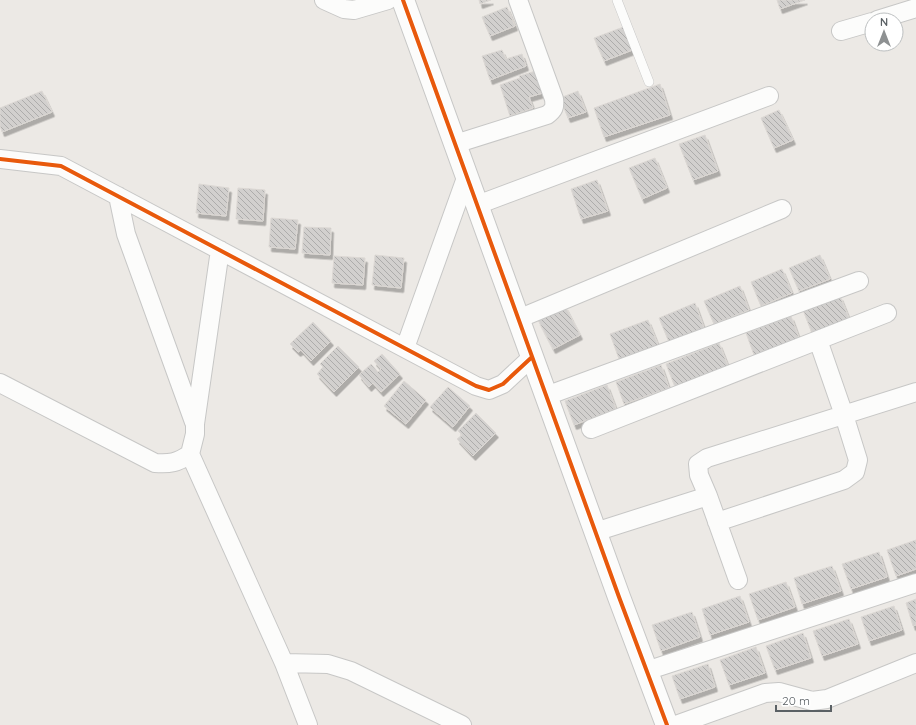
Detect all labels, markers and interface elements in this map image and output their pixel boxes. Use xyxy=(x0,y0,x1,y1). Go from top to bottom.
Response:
north arrow xyxy=(864,12,904,52)
text: N xyxy=(880,15,888,29)
scale bar xyxy=(776,687,831,713)
text: 20 m xyxy=(782,693,810,708)

